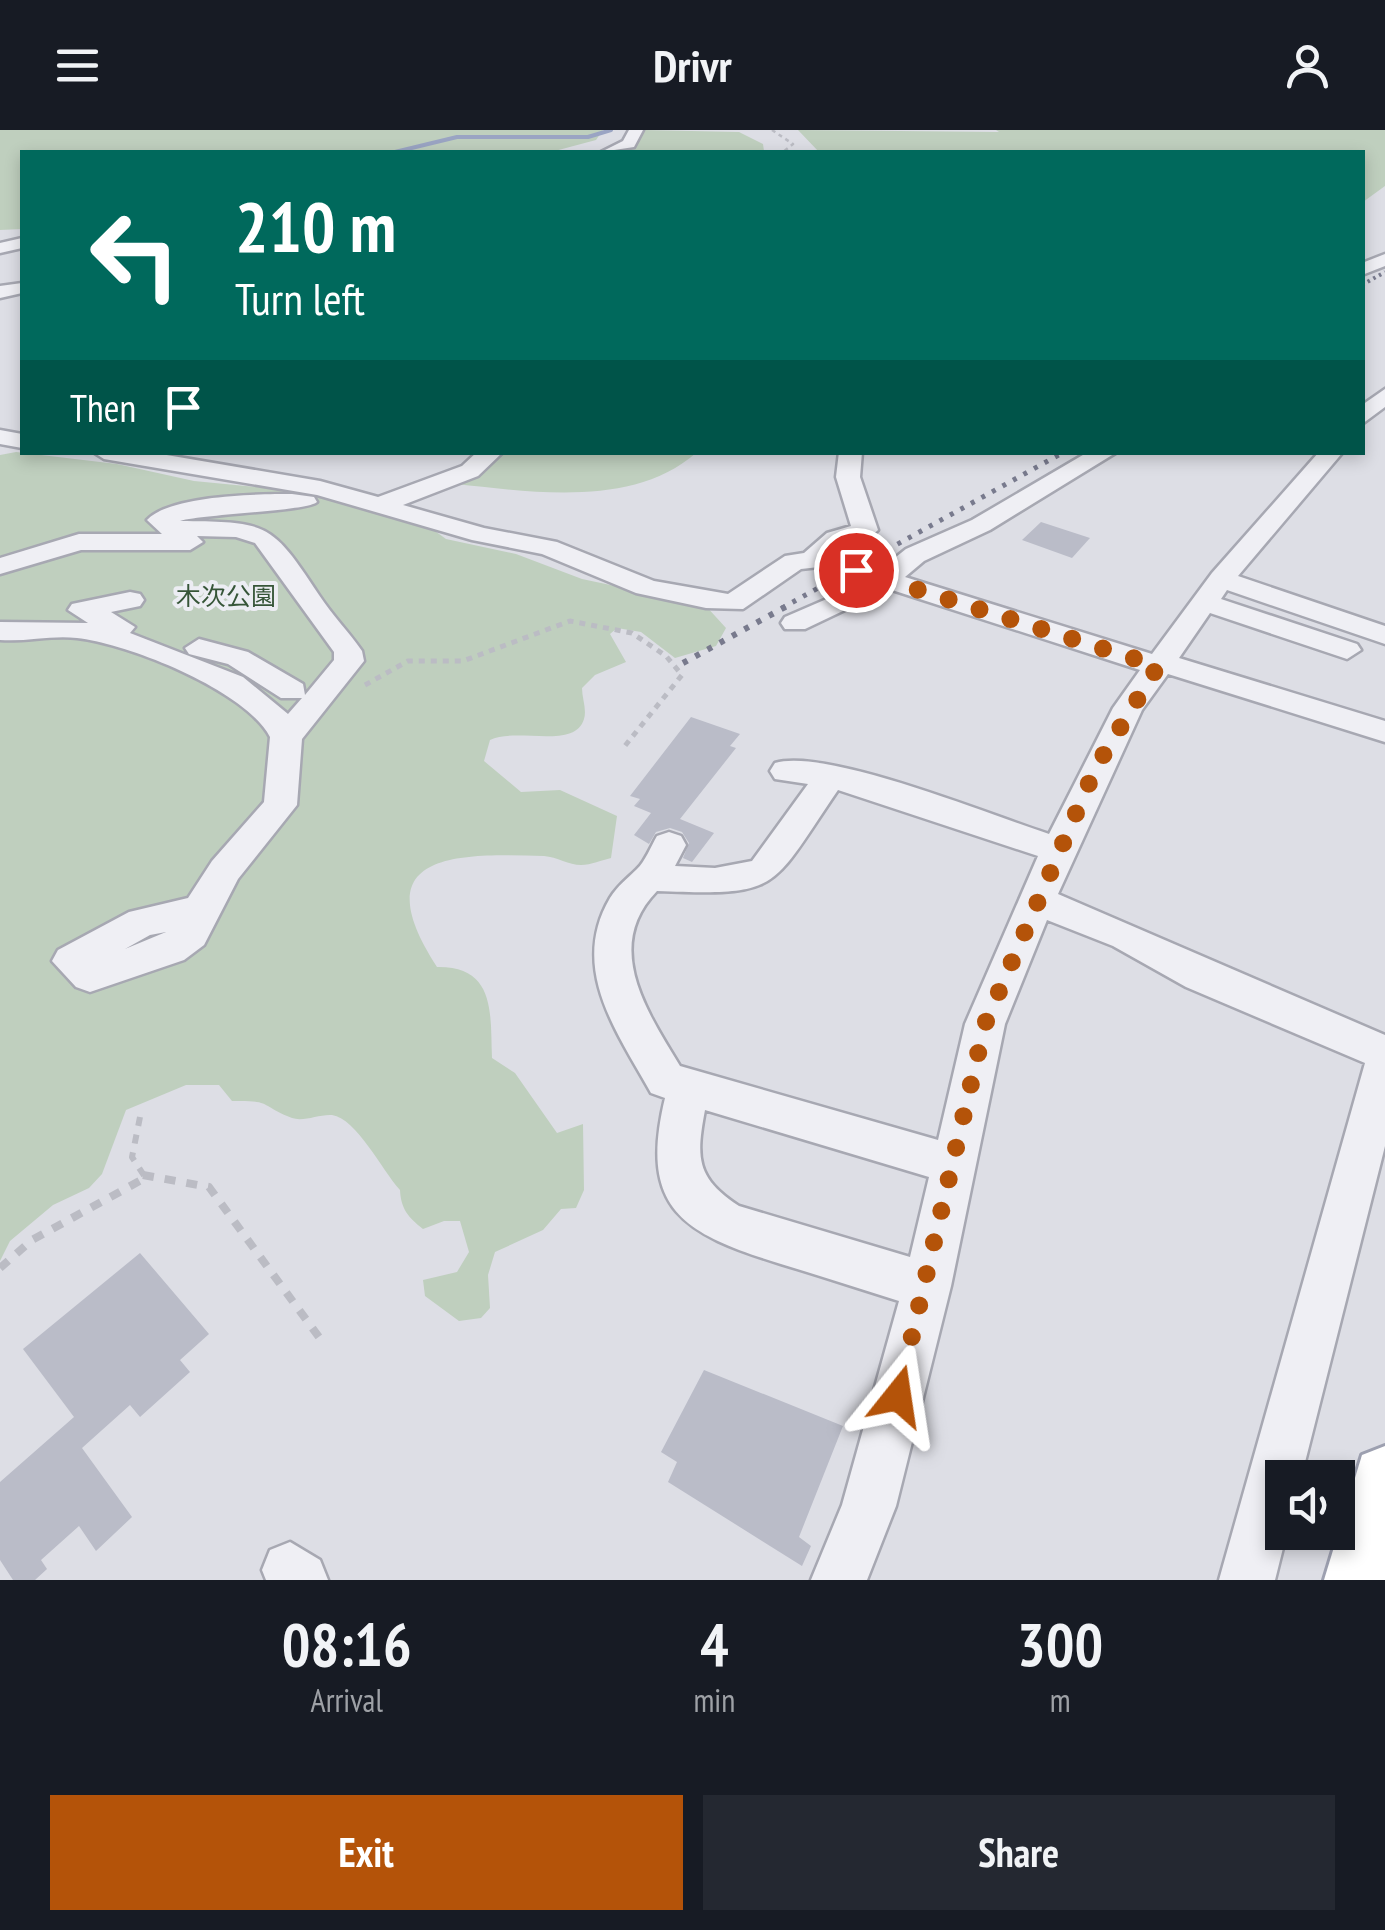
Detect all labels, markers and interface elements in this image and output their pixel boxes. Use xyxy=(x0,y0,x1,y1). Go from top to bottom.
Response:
text: Drivr xyxy=(653,36,732,94)
icon: menu xyxy=(50,38,105,93)
icon: person xyxy=(1280,38,1335,93)
text: 210 m xyxy=(235,181,396,271)
icon: left xyxy=(70,190,200,320)
text: Turn left xyxy=(235,269,365,327)
icon: arrive xyxy=(156,380,211,435)
text: Then xyxy=(70,383,136,432)
pin xyxy=(814,528,899,613)
icon: arrive xyxy=(829,543,884,598)
park label: 木次公園 xyxy=(176,580,276,612)
position arrow xyxy=(846,1344,950,1448)
map controls xyxy=(1265,1460,1355,1550)
button: sound xyxy=(1265,1460,1355,1550)
text: 08:16 xyxy=(282,1605,412,1683)
text: 4 xyxy=(700,1605,729,1683)
text: 300 xyxy=(1017,1605,1103,1683)
text: Arrival xyxy=(311,1679,383,1721)
text: min xyxy=(693,1679,735,1721)
text: m xyxy=(1050,1679,1071,1721)
button: Exit xyxy=(50,1795,683,1910)
button: Share xyxy=(703,1795,1335,1910)

